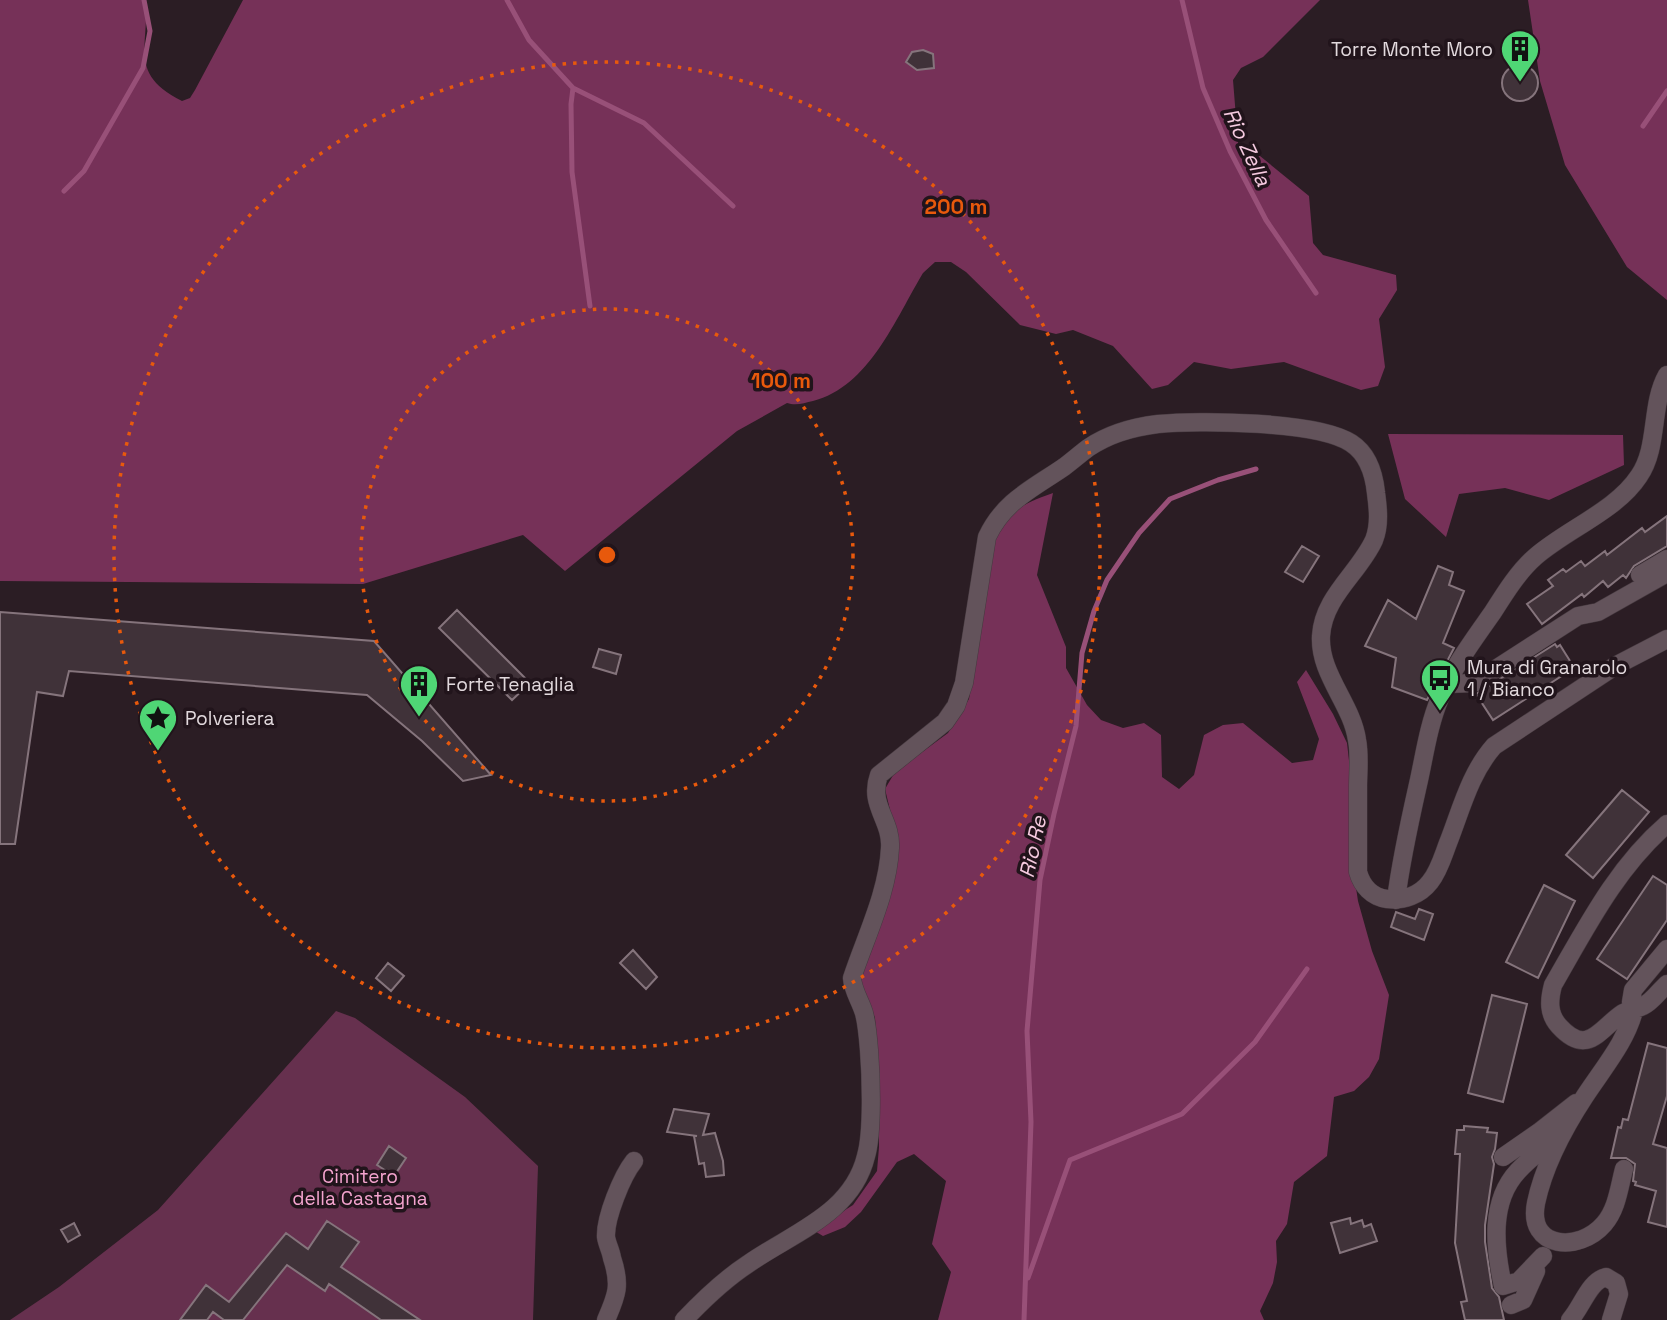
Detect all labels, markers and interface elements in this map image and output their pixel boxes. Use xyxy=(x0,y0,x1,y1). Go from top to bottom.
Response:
building icon: Torre Monte Moro xyxy=(1499,28,1541,83)
place label: Torre Monte Moro xyxy=(1331,37,1493,62)
water label: Rio Zella xyxy=(1218,103,1278,191)
text: 200 m xyxy=(925,193,987,220)
text: 100 m xyxy=(751,367,811,394)
centre of rings xyxy=(595,543,619,567)
place label: Mura di Granarolo 1 / Bianco xyxy=(1467,655,1627,702)
bus stop icon: Mura di Granarolo 1 / Bianco xyxy=(1419,657,1461,712)
building icon: Forte Tenaglia xyxy=(398,663,440,718)
place label: Forte Tenaglia xyxy=(446,672,574,697)
place icon: Polveriera xyxy=(137,697,179,752)
place label: Polveriera xyxy=(185,706,275,731)
water label: Rio Re xyxy=(1013,812,1053,880)
park label: Cimitero della Castagna xyxy=(292,1164,428,1211)

